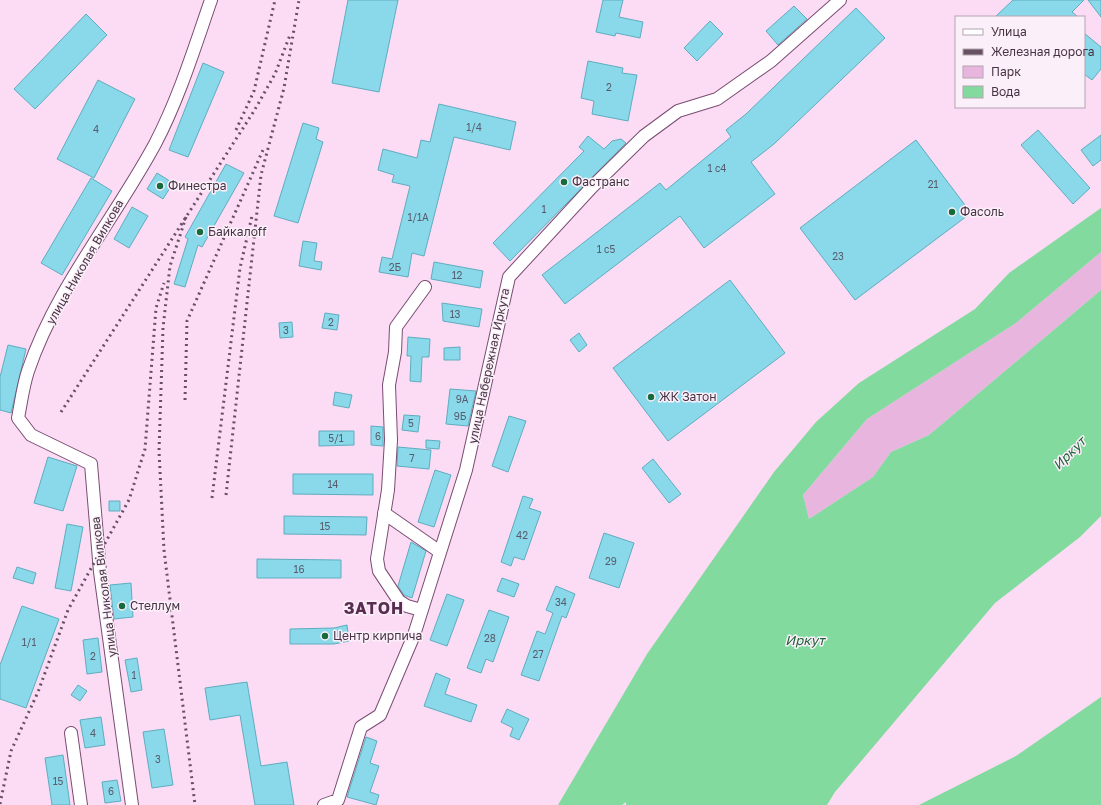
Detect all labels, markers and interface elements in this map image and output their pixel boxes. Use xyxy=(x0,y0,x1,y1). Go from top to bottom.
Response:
legend xyxy=(955,16,1085,108)
text: Улица xyxy=(991,24,1027,39)
text: Железная дорога xyxy=(991,44,1094,59)
text: Парк xyxy=(991,64,1021,79)
house number: 2 xyxy=(606,81,612,93)
text: Вода xyxy=(991,84,1020,99)
house number: 1/4 xyxy=(466,121,482,133)
house number: 4 xyxy=(93,123,99,135)
house number: 1 с4 xyxy=(708,162,726,174)
place label: Фастранс xyxy=(572,174,630,189)
marker: Фастранс xyxy=(559,177,569,187)
place label: Финестра xyxy=(168,178,227,193)
house number: 21 xyxy=(928,178,938,190)
marker: Финестра xyxy=(155,181,165,191)
street label: улица Николая Вилкова xyxy=(43,197,127,327)
house number: 1 xyxy=(542,203,547,215)
place label: Фасоль xyxy=(960,204,1004,219)
marker: Фасоль xyxy=(947,207,957,217)
house number: 1/1А xyxy=(407,211,429,223)
place label: Байкалoff xyxy=(208,224,267,239)
marker: Байкалoff xyxy=(195,227,205,237)
house number: 1 с5 xyxy=(597,243,615,255)
house number: 23 xyxy=(832,250,844,262)
house number: 2Б xyxy=(389,261,402,273)
house number: 12 xyxy=(452,269,463,281)
street label: улица Набережная Иркута xyxy=(465,287,512,445)
house number: 13 xyxy=(450,308,460,320)
house number: 2 xyxy=(328,316,334,328)
house number: 3 xyxy=(283,324,289,336)
place label: ЖК Затон xyxy=(659,389,717,404)
marker: ЖК Затон xyxy=(646,392,656,402)
house number: 9А xyxy=(456,393,469,405)
house number: 9Б xyxy=(454,410,467,422)
house number: 5 xyxy=(408,417,414,429)
house number: 6 xyxy=(375,430,381,442)
house number: 5/1 xyxy=(328,432,344,444)
water label: Иркут xyxy=(1049,432,1090,473)
house number: 7 xyxy=(409,452,415,464)
house number: 14 xyxy=(328,478,338,490)
street label: улица Николая Вилкова xyxy=(87,516,120,658)
house number: 15 xyxy=(320,520,331,532)
house number: 42 xyxy=(516,529,528,541)
house number: 29 xyxy=(605,555,617,567)
house number: 16 xyxy=(294,563,304,575)
house number: 34 xyxy=(555,596,567,608)
place label: Стеллум xyxy=(130,598,180,613)
district label: ЗАТОН xyxy=(344,598,404,618)
marker: Стеллум xyxy=(117,601,127,611)
place label: Центр кирпича xyxy=(333,628,422,643)
marker: Центр кирпича xyxy=(320,631,330,641)
house number: 28 xyxy=(484,632,496,644)
water label: Иркут xyxy=(785,632,826,648)
house number: 1/1 xyxy=(22,636,36,648)
house number: 27 xyxy=(532,648,544,660)
house number: 2 xyxy=(90,650,96,662)
house number: 1 xyxy=(132,669,137,681)
house number: 4 xyxy=(90,727,96,739)
house number: 3 xyxy=(155,753,161,765)
house number: 15 xyxy=(53,775,64,787)
house number: 6 xyxy=(108,785,114,797)

